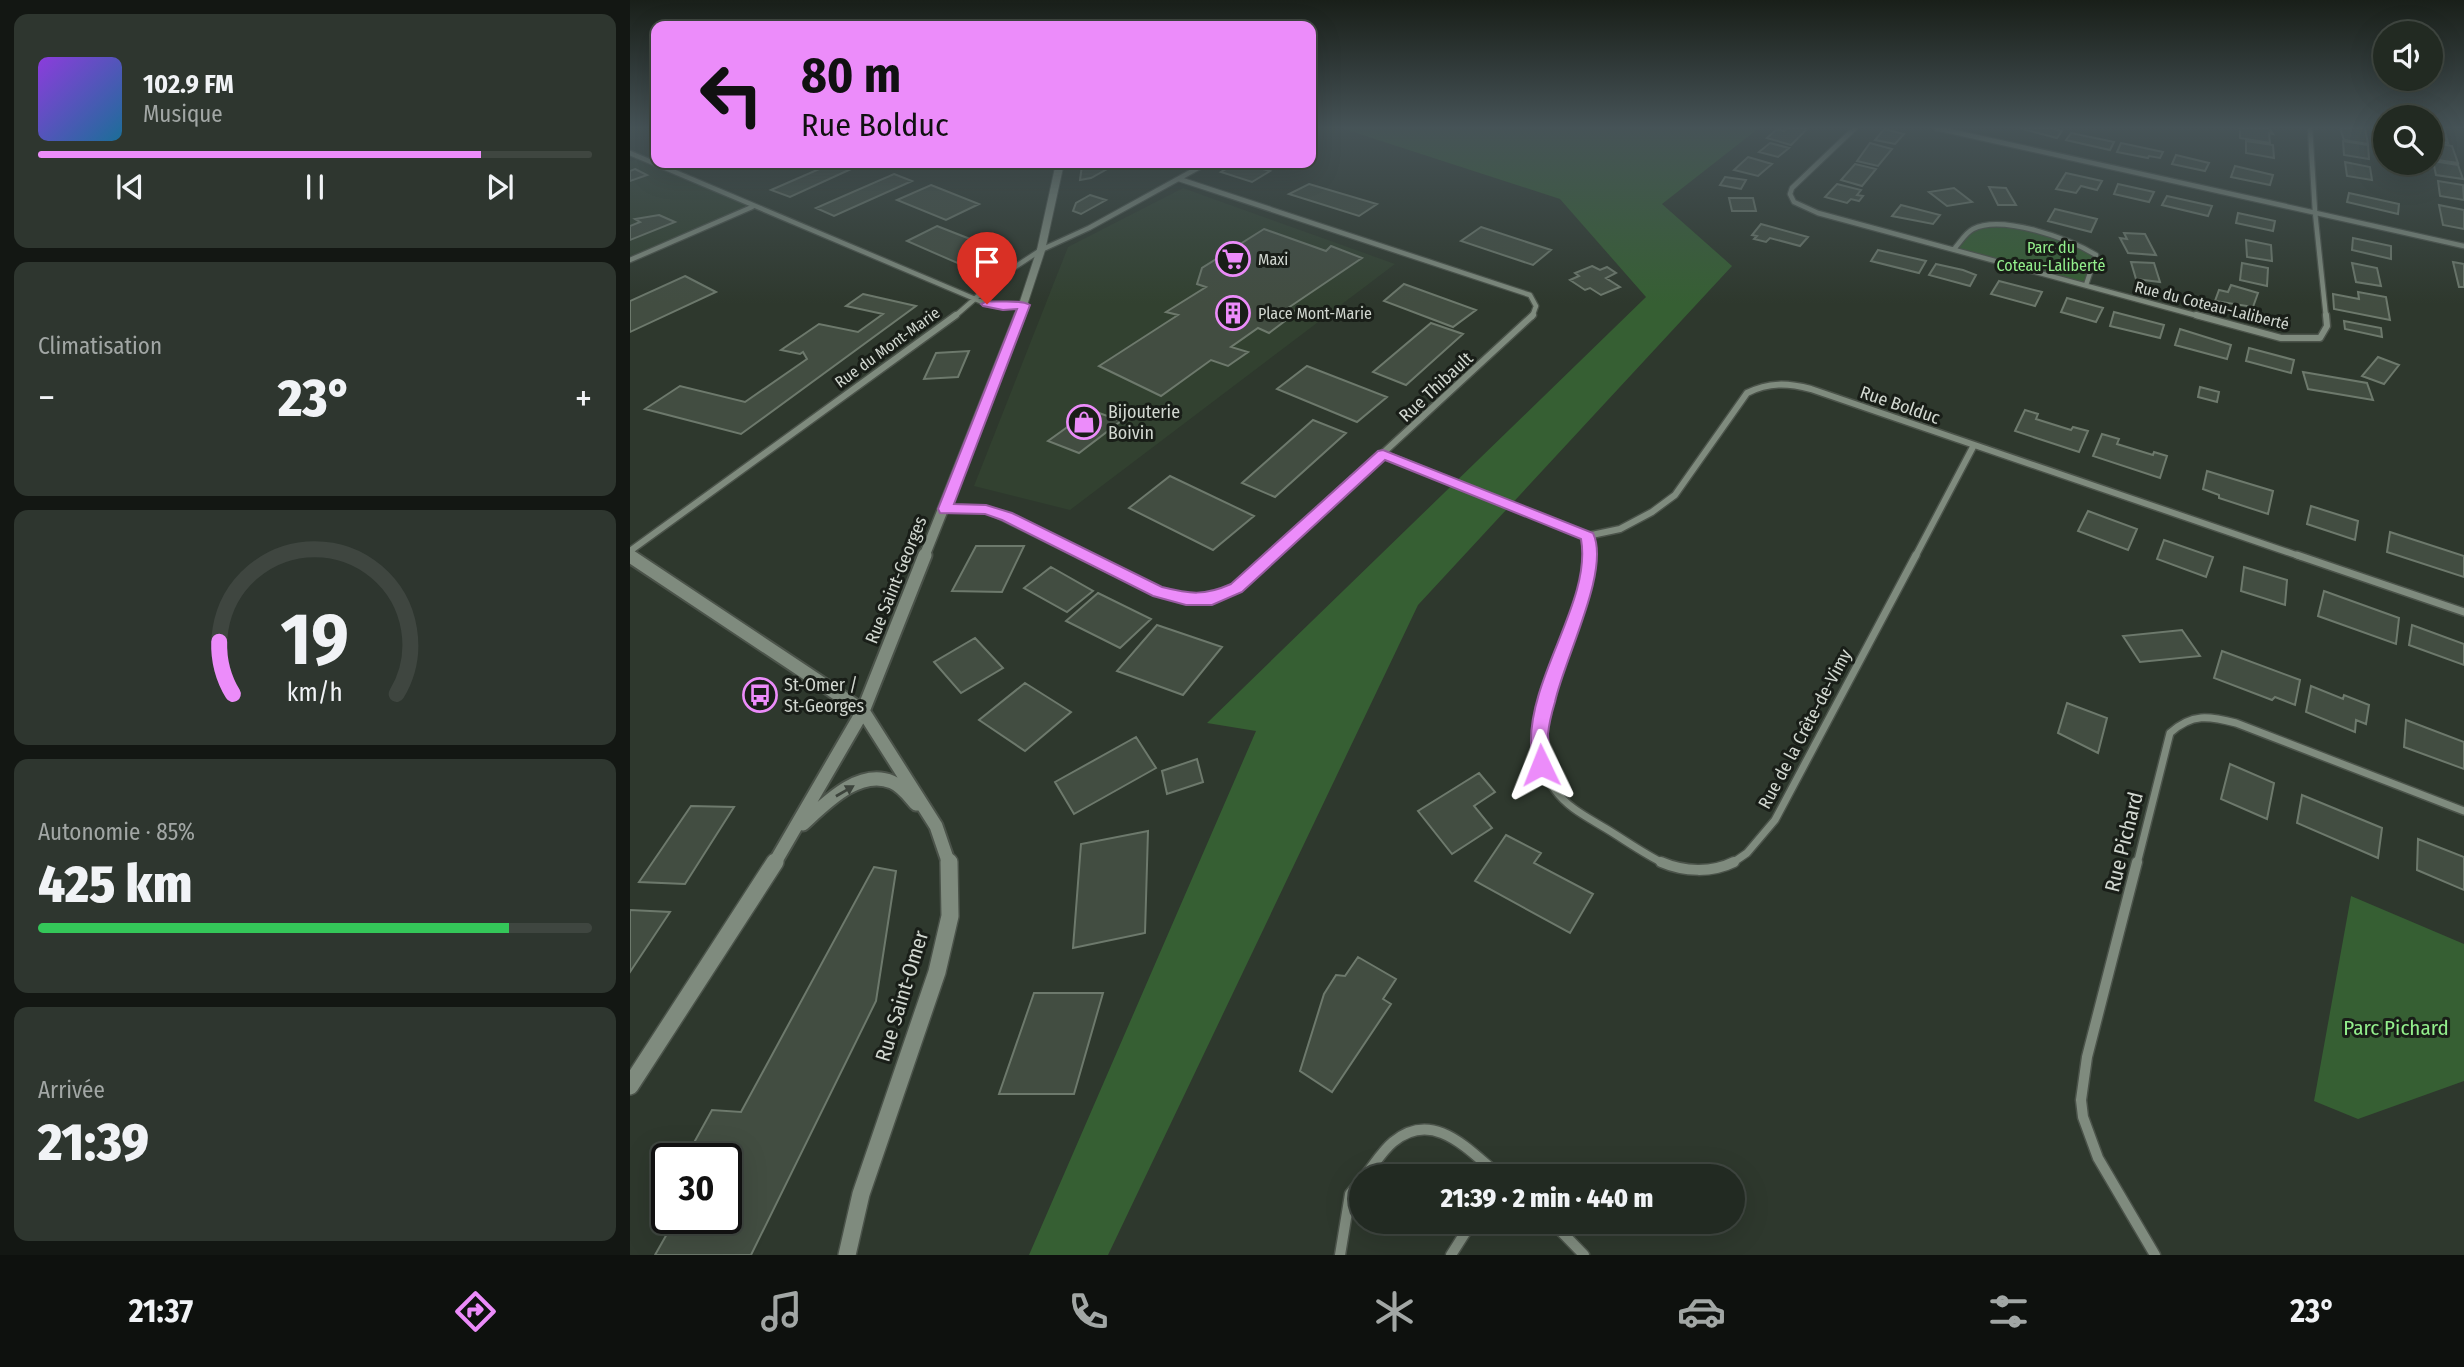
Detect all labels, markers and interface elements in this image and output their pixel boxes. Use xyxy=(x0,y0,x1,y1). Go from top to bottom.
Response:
map controls xyxy=(2373,21,2443,175)
button: sound xyxy=(2373,21,2443,91)
text: 80 m xyxy=(801,46,901,105)
icon: left xyxy=(686,49,777,140)
text: 102.9 FM xyxy=(143,69,234,100)
text: Musique xyxy=(143,100,223,128)
button: search xyxy=(2373,105,2443,175)
text: Rue Bolduc xyxy=(801,106,949,144)
icon: previous xyxy=(111,168,149,206)
icon: pause xyxy=(296,168,334,206)
icon: next xyxy=(481,168,519,206)
pin xyxy=(957,232,1017,304)
park label: Parc du Coteau-Laliberté xyxy=(1997,238,2106,275)
supermarket icon: Maxi xyxy=(1214,240,1252,278)
icon: arrive xyxy=(968,243,1006,281)
place label: Maxi xyxy=(1258,250,1288,269)
street label: Rue du Coteau-Laliberté xyxy=(2133,277,2291,334)
building icon: Place Mont-Marie xyxy=(1214,294,1252,332)
street label: Rue du Mont-Marie xyxy=(831,303,943,392)
place label: Place Mont-Marie xyxy=(1258,304,1372,323)
text: Climatisation xyxy=(38,332,162,360)
street label: Rue Thibault xyxy=(1394,347,1478,427)
text: 23° xyxy=(278,367,352,430)
text: − xyxy=(38,375,55,421)
text: + xyxy=(575,375,592,421)
street label: Rue Bolduc xyxy=(1857,381,1943,429)
place label: Bijouterie Boivin xyxy=(1108,401,1180,444)
shop icon: Bijouterie Boivin xyxy=(1065,403,1103,441)
street label: Rue Saint-Georges xyxy=(860,513,932,647)
text: 19 xyxy=(281,596,349,683)
street label: Rue de la Crête-de-Vimy xyxy=(1754,645,1856,813)
place label: St-Omer / St-Georges xyxy=(784,674,865,717)
bus stop icon: St-Omer / St-Georges xyxy=(741,676,779,714)
text: km/h xyxy=(287,677,343,707)
position arrow xyxy=(1504,728,1578,802)
one-way arrow xyxy=(836,785,855,797)
street label: Rue Pichard xyxy=(2099,789,2149,895)
text: Autonomie · 85% xyxy=(38,818,195,846)
text: 425 km xyxy=(38,853,192,916)
street label: Rue Saint-Omer xyxy=(870,927,934,1065)
park label: Parc Pichard xyxy=(2343,1015,2449,1041)
text: Arrivée xyxy=(38,1076,105,1104)
text: 21:39 xyxy=(38,1111,149,1174)
speed limit sign: 30 xyxy=(651,1143,742,1234)
text: 21:39 · 2 min · 440 m xyxy=(1441,1183,1653,1214)
icon: directions xyxy=(451,1287,500,1336)
icon: music xyxy=(757,1287,806,1336)
icon: phone xyxy=(1064,1287,1113,1336)
icon: climate xyxy=(1370,1287,1419,1336)
icon: car xyxy=(1677,1287,1726,1336)
icon: filters xyxy=(1984,1287,2033,1336)
text: 21:37 xyxy=(129,1292,193,1330)
text: 23° xyxy=(2290,1292,2335,1330)

